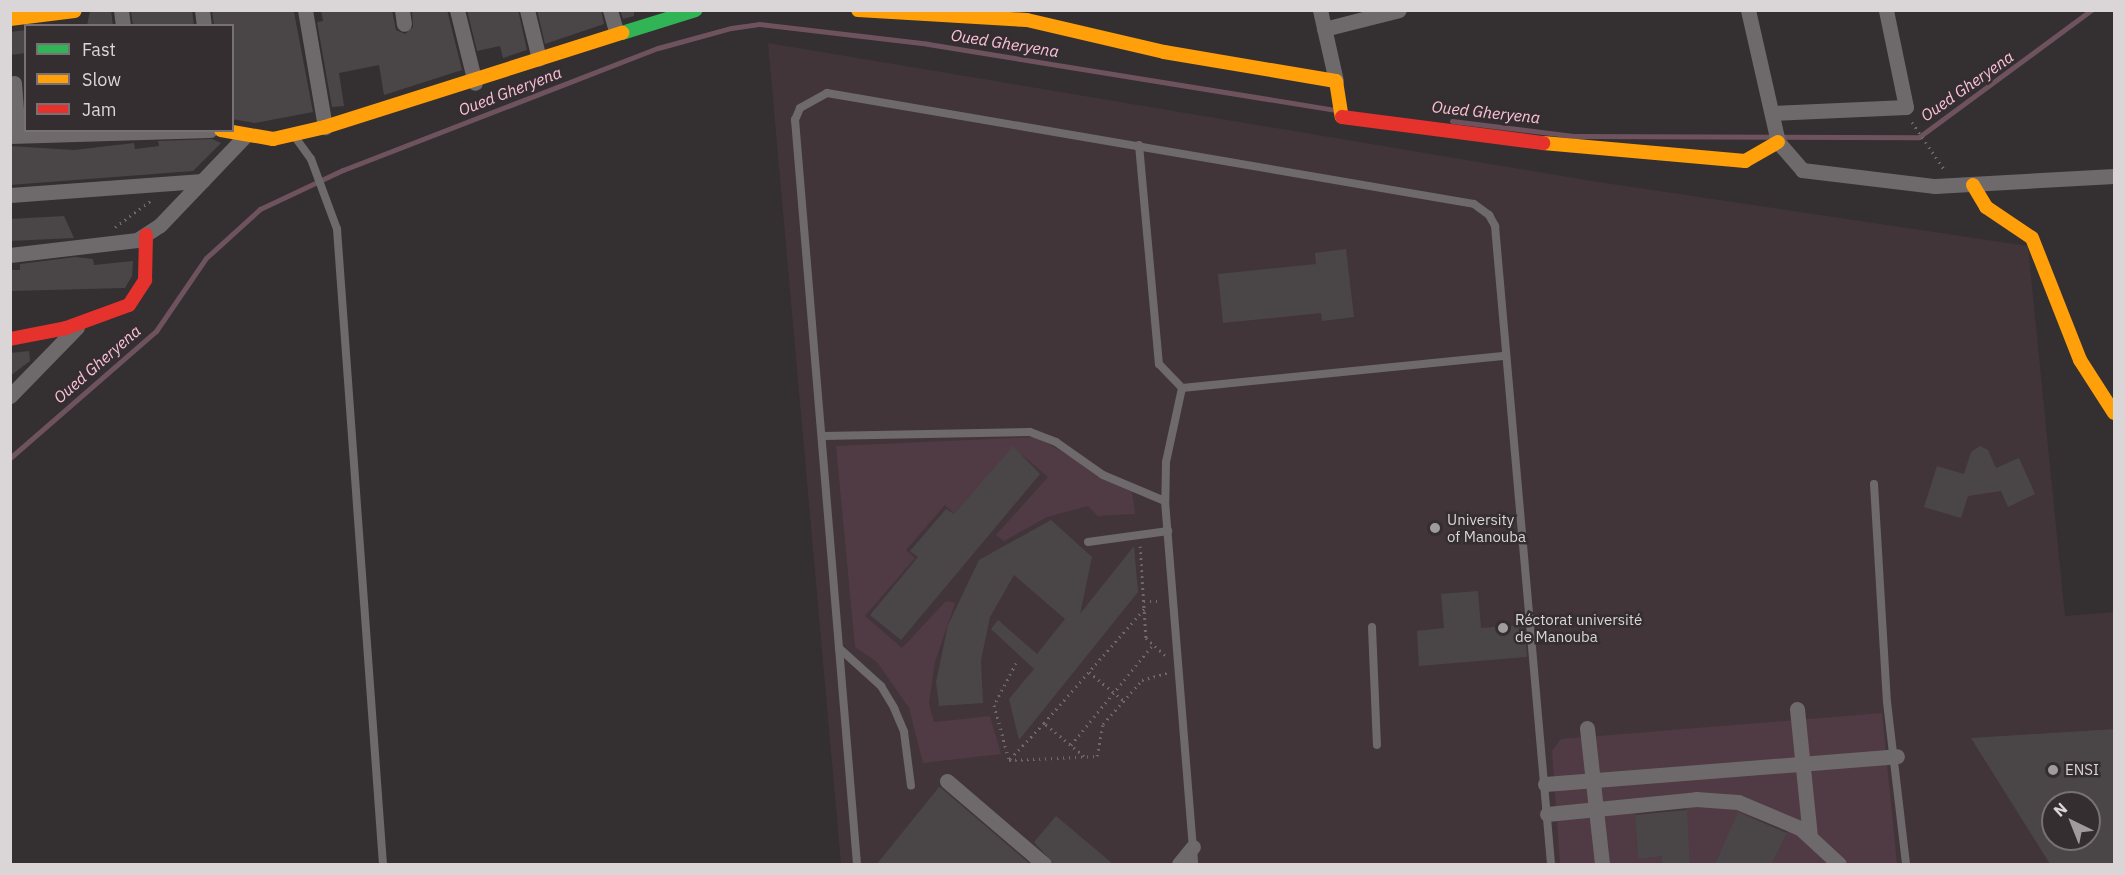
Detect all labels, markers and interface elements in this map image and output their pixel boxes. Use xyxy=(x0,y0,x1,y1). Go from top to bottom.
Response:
legend xyxy=(24,24,234,132)
water label: Oued Gheryena xyxy=(950,25,1060,61)
text: Fast xyxy=(82,38,116,61)
water label: Oued Gheryena xyxy=(1917,47,2017,125)
water label: Oued Gheryena xyxy=(456,62,564,120)
text: Slow xyxy=(82,68,121,91)
water label: Oued Gheryena xyxy=(1431,97,1541,127)
text: Jam xyxy=(82,98,117,121)
water label: Oued Gheryena xyxy=(50,321,144,407)
place label: University of Manouba xyxy=(1447,510,1526,545)
marker: University of Manouba xyxy=(1428,521,1442,535)
place label: Réctorat université de Manouba xyxy=(1515,610,1642,645)
marker: Réctorat université de Manouba xyxy=(1496,621,1510,635)
place label: ENSI xyxy=(2065,761,2099,779)
marker: ENSI xyxy=(2046,763,2060,777)
north arrow xyxy=(2041,791,2101,851)
text: N xyxy=(2049,798,2071,821)

